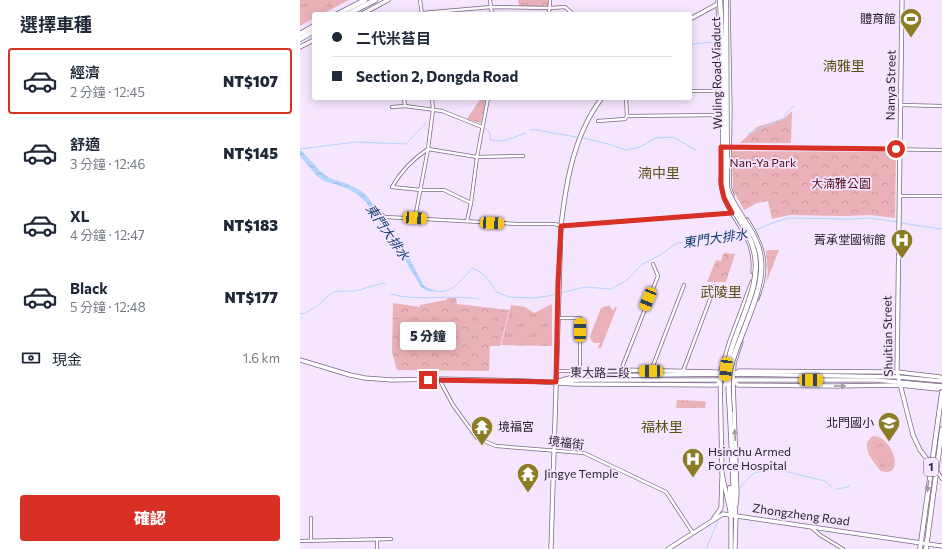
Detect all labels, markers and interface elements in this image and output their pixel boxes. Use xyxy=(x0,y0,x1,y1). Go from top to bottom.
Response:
sports icon: 體育館 xyxy=(898,6,924,39)
place label: 體育館 xyxy=(860,11,896,25)
text: 選擇車種 xyxy=(20,13,92,35)
street label: Wuling Road Viaduct xyxy=(708,17,724,129)
text: 二代米苔目 xyxy=(356,29,431,47)
street label: Nanya Street xyxy=(882,49,898,120)
district label: 湳雅里 xyxy=(823,57,865,74)
icon: car xyxy=(22,63,58,99)
text: 經濟 xyxy=(70,63,100,81)
text: Section 2, Dongda Road xyxy=(356,67,518,85)
text: NT$107 xyxy=(223,72,278,90)
text: 2 分鐘 · 12:45 xyxy=(70,84,145,100)
icon: car xyxy=(22,135,58,171)
text: 舒適 xyxy=(70,135,100,153)
route start xyxy=(887,140,905,158)
text: NT$145 xyxy=(223,144,278,162)
park label: Nan-Ya Park xyxy=(730,155,797,169)
text: 3 分鐘 · 12:46 xyxy=(70,156,145,172)
district label: 湳中里 xyxy=(638,164,680,181)
park label: 大湳雅公園 xyxy=(811,176,871,190)
water label: 東門大排水 xyxy=(363,201,414,264)
icon: car xyxy=(22,207,58,243)
text: XL xyxy=(70,207,89,225)
car xyxy=(403,211,427,225)
text: NT$183 xyxy=(223,216,278,234)
car xyxy=(480,216,504,230)
water label: 東門大排水 xyxy=(682,225,749,250)
text: 4 分鐘 · 12:47 xyxy=(70,227,145,243)
hospital icon: 菁承堂國術館 xyxy=(889,227,915,260)
place label: 菁承堂國術館 xyxy=(814,232,886,246)
icon: car xyxy=(22,279,58,315)
text: Black xyxy=(70,279,108,297)
district label: 武陵里 xyxy=(700,283,742,300)
car xyxy=(638,286,658,312)
text: NT$177 xyxy=(224,288,278,306)
street label: Shuitian Street xyxy=(879,295,895,377)
text: 5 分鐘 · 12:48 xyxy=(70,299,146,315)
car xyxy=(574,318,586,342)
callout: 5 分鐘 xyxy=(400,322,456,350)
text: 5 分鐘 xyxy=(410,328,446,344)
icon: cash xyxy=(20,347,42,369)
text: 現金 xyxy=(52,350,82,368)
text: 1.6 km xyxy=(243,350,280,366)
car xyxy=(719,357,733,381)
street label: 東大路二段 xyxy=(570,364,630,380)
car xyxy=(639,365,663,377)
route end xyxy=(419,371,437,389)
car xyxy=(799,374,823,386)
one-way arrow xyxy=(834,383,847,389)
school or university icon: 北門國小 xyxy=(876,410,902,443)
temple icon: 境福宮 xyxy=(469,414,495,447)
place label: 北門國小 xyxy=(826,415,874,429)
district label: 福林里 xyxy=(641,418,683,435)
place label: 境福宮 xyxy=(498,419,534,433)
one-way arrow xyxy=(732,429,739,441)
street label: 境福街 xyxy=(547,433,585,451)
place label: Hsinchu Armed Force Hospital xyxy=(708,444,791,472)
hospital icon: Hsinchu Armed Force Hospital xyxy=(680,446,706,479)
road number: 1 xyxy=(924,458,938,476)
temple icon: Jingye Temple xyxy=(515,461,541,494)
place label: Jingye Temple xyxy=(544,466,619,481)
one-way arrow xyxy=(925,480,931,492)
button: 確認 xyxy=(20,495,280,541)
street label: Zhongzheng Road xyxy=(751,500,851,528)

